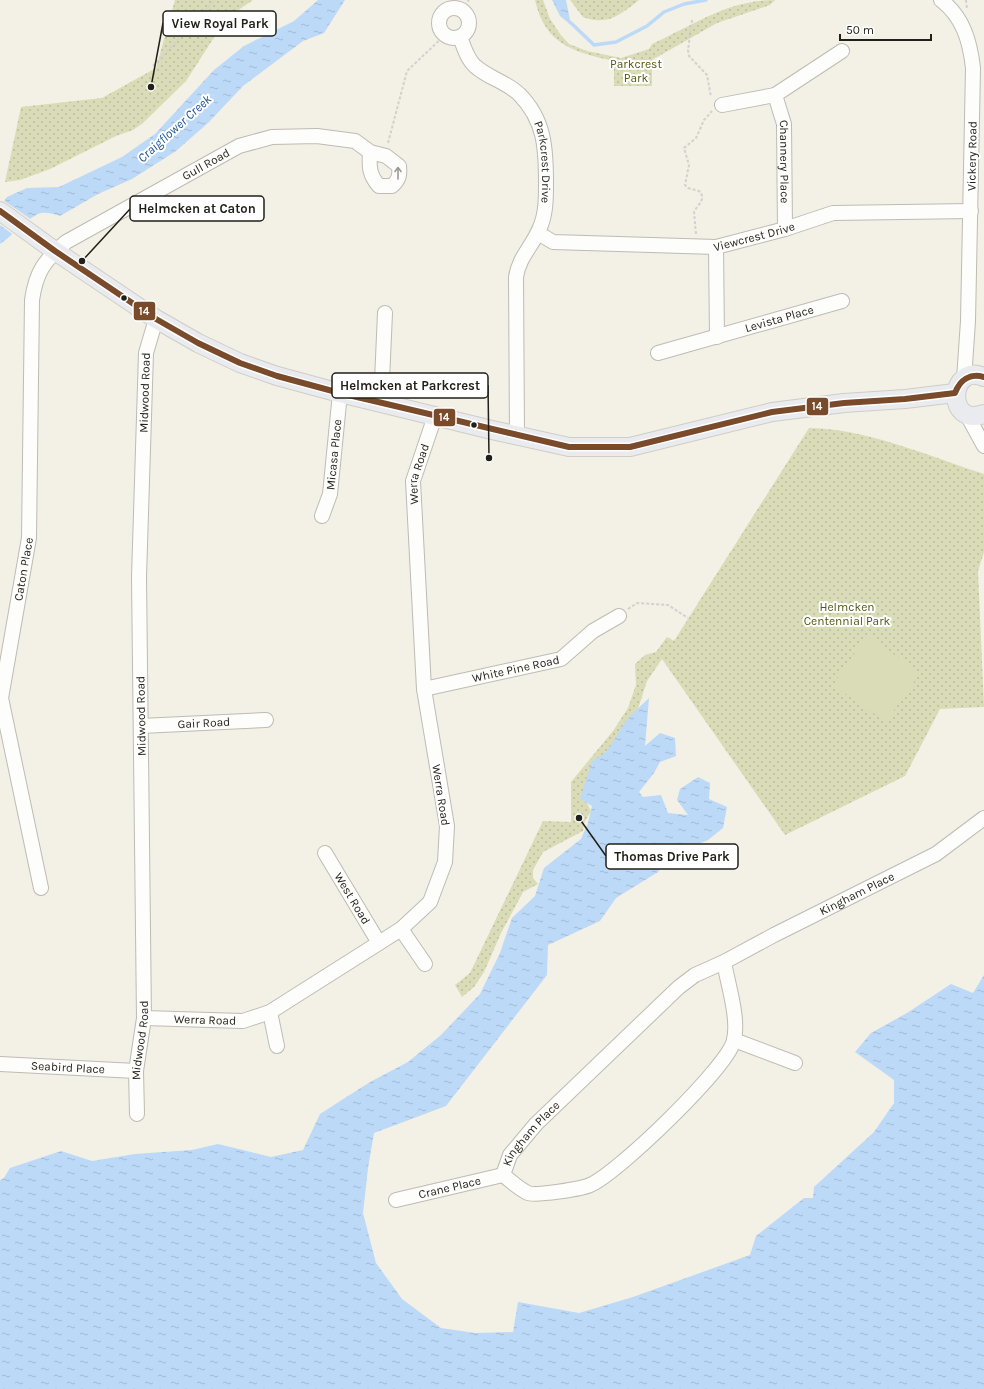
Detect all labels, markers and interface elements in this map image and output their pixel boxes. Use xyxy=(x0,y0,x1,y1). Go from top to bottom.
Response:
callout: View Royal Park xyxy=(163,11,276,36)
text: View Royal Park xyxy=(171,16,269,31)
scale bar xyxy=(840,16,931,42)
text: 50 m xyxy=(846,23,874,37)
park label: Parkcrest Park xyxy=(610,57,662,85)
water label: Craigflower Creek xyxy=(134,91,215,165)
street label: Channery Place xyxy=(776,118,792,204)
street label: Parkcrest Drive xyxy=(531,119,553,204)
street label: Vickery Road xyxy=(964,121,980,191)
street label: Gull Road xyxy=(180,146,232,183)
one-way arrow xyxy=(394,167,402,180)
callout: Helmcken at Caton xyxy=(130,196,264,221)
text: Helmcken at Caton xyxy=(138,201,256,216)
street label: Viewcrest Drive xyxy=(712,219,797,254)
unlabelled marker xyxy=(119,293,129,303)
line badge: 14 xyxy=(133,301,156,321)
street label: Levista Place xyxy=(743,302,815,335)
text: 14 xyxy=(139,305,150,318)
street label: Midwood Road xyxy=(137,352,153,433)
callout: Helmcken at Parkcrest xyxy=(332,373,488,398)
text: Helmcken at Parkcrest xyxy=(340,378,480,393)
line badge: 14 xyxy=(806,397,829,416)
text: 14 xyxy=(812,400,823,413)
line badge: 14 xyxy=(433,408,456,427)
text: 14 xyxy=(439,411,450,424)
street label: Micasa Place xyxy=(323,418,344,491)
unlabelled marker xyxy=(469,420,479,430)
street label: Werra Road xyxy=(406,442,432,505)
street label: Caton Place xyxy=(11,536,36,602)
park label: Helmcken Centennial Park xyxy=(804,600,891,628)
street label: White Pine Road xyxy=(471,653,561,685)
street label: Midwood Road xyxy=(133,676,149,756)
street label: Gair Road xyxy=(177,715,231,731)
street label: Werra Road xyxy=(429,763,453,827)
callout: Thomas Drive Park xyxy=(606,844,738,869)
text: Thomas Drive Park xyxy=(614,849,730,864)
street label: Kingham Place xyxy=(817,869,897,918)
street label: West Road xyxy=(331,870,373,927)
street label: Midwood Road xyxy=(129,1000,151,1080)
street label: Werra Road xyxy=(174,1012,236,1028)
street label: Seabird Place xyxy=(31,1059,105,1076)
street label: Kingham Place xyxy=(500,1098,563,1168)
street label: Crane Place xyxy=(417,1173,482,1202)

